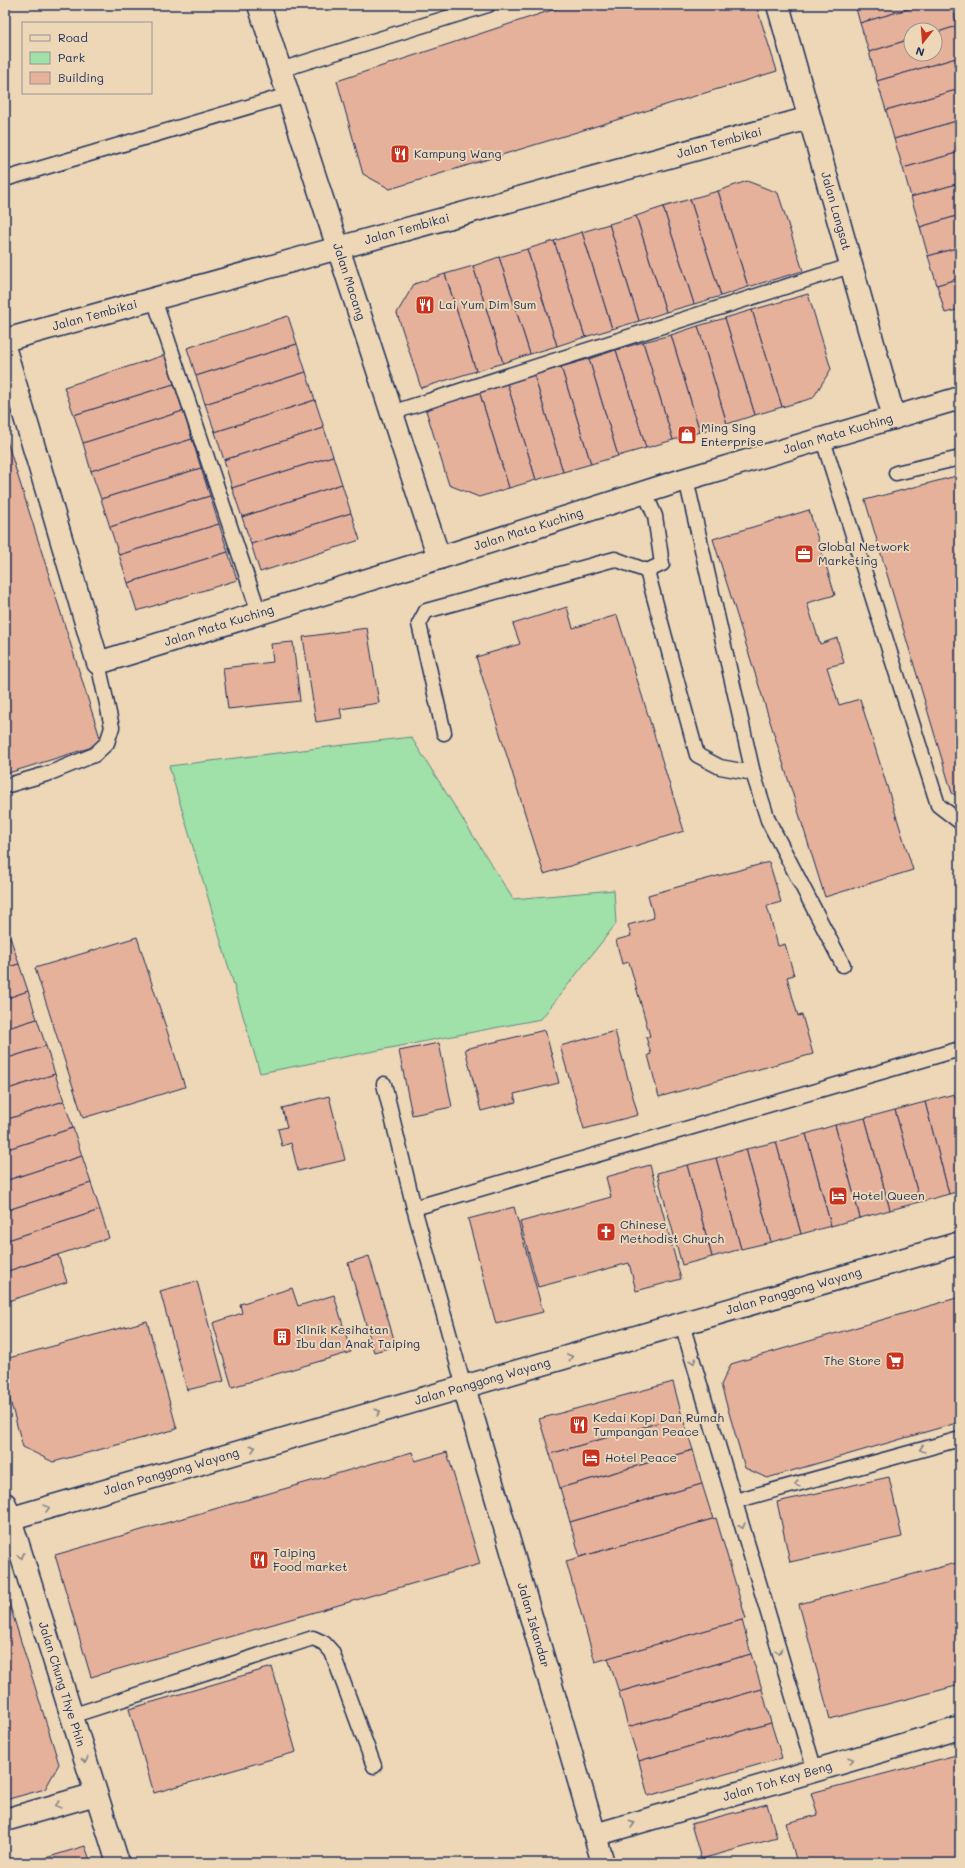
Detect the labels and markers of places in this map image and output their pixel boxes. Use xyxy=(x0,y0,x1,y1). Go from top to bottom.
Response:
restaurant icon: Kampung Wang xyxy=(389,143,411,165)
place label: Kampung Wang xyxy=(414,145,501,161)
restaurant icon: Lai Yum Dim Sum xyxy=(414,294,436,316)
place label: Lai Yum Dim Sum xyxy=(439,296,536,312)
place label: Ming Sing Enterprise xyxy=(701,419,764,449)
shop icon: Ming Sing Enterprise xyxy=(676,424,698,446)
place label: Global Network Marketing xyxy=(818,538,909,568)
office icon: Global Network Marketing xyxy=(793,543,815,565)
hotel icon: Hotel Queen xyxy=(827,1185,849,1207)
place label: Hotel Queen xyxy=(852,1187,925,1203)
place label: Chinese Methodist Church xyxy=(620,1216,724,1246)
church icon: Chinese Methodist Church xyxy=(595,1221,617,1243)
place label: Klinik Kesihatan Ibu dan Anak Taiping xyxy=(296,1321,420,1351)
building icon: Klinik Kesihatan Ibu dan Anak Taiping xyxy=(271,1326,293,1348)
supermarket icon: The Store xyxy=(884,1350,906,1372)
place label: The Store xyxy=(824,1352,881,1368)
place label: Kedai Kopi Dan Rumah Tumpangan Peace xyxy=(593,1409,724,1439)
restaurant icon: Kedai Kopi Dan Rumah Tumpangan Peace xyxy=(568,1414,590,1436)
hotel icon: Hotel Peace xyxy=(580,1447,602,1469)
place label: Hotel Peace xyxy=(605,1449,677,1465)
place label: Taiping Food market xyxy=(273,1544,348,1574)
restaurant icon: Taiping Food market xyxy=(248,1549,270,1571)

